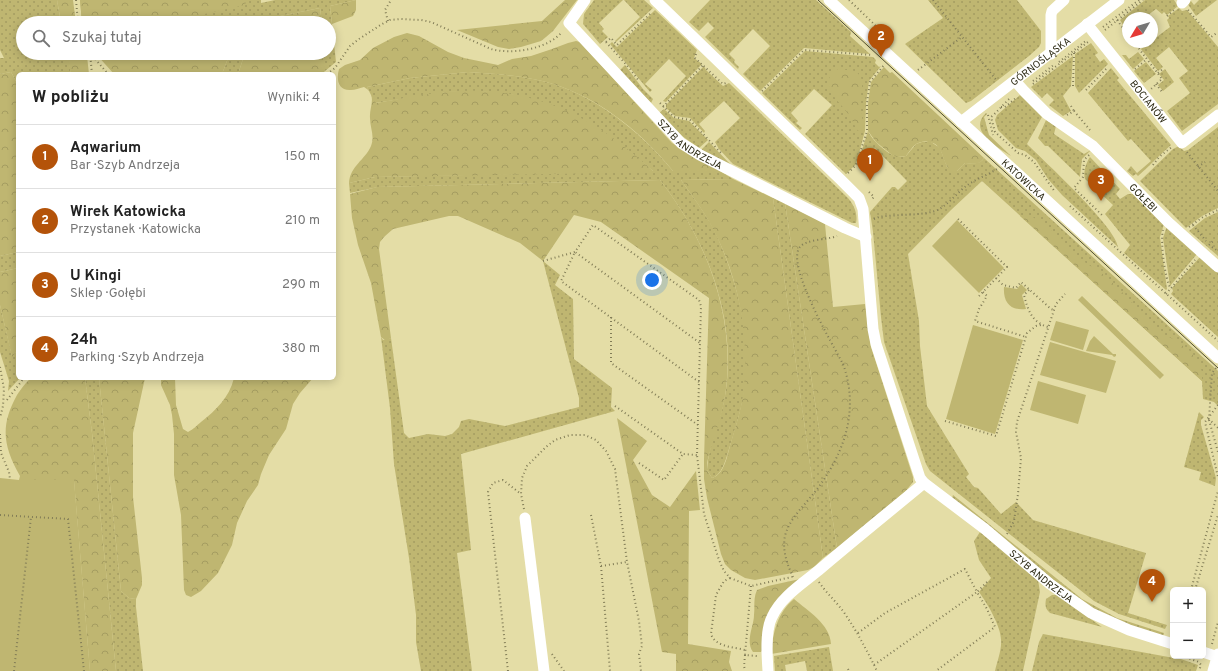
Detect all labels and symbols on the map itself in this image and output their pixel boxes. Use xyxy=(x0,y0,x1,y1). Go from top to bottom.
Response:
north arrow xyxy=(1122,12,1158,48)
pin: 2 xyxy=(868,24,894,57)
street label: GÓRNOŚLĄSKA xyxy=(1008,35,1074,89)
street label: BOCIANÓW xyxy=(1126,78,1169,127)
street label: SZYB ANDRZEJA xyxy=(654,117,724,173)
pin: 1 xyxy=(857,148,883,181)
street label: KATOWICKA xyxy=(998,157,1048,204)
pin: 3 xyxy=(1088,168,1114,201)
street label: GOŁĘBI xyxy=(1126,181,1159,215)
your location xyxy=(642,270,662,290)
street label: SZYB ANDRZEJA xyxy=(1006,547,1076,607)
pin: 4 xyxy=(1139,569,1165,602)

